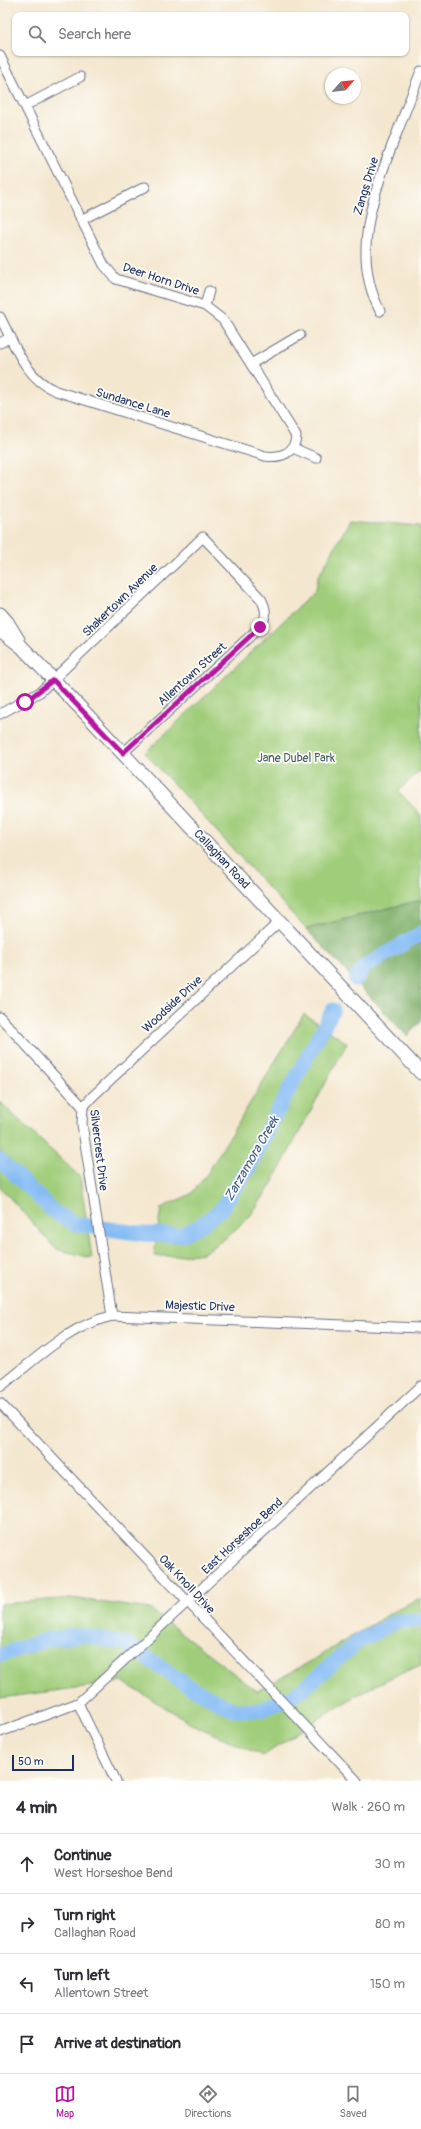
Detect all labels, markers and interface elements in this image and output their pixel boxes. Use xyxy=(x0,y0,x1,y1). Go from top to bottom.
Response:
search box xyxy=(12,12,409,56)
icon: search xyxy=(26,23,48,45)
text: Search here xyxy=(58,25,131,44)
north arrow xyxy=(325,68,361,104)
street label: Zangs Drive xyxy=(351,155,382,217)
street label: Deer Horn Drive xyxy=(121,260,201,299)
street label: Sundance Lane xyxy=(94,385,172,422)
street label: Shakertown Avenue xyxy=(80,561,161,640)
route end xyxy=(251,618,269,636)
street label: Allentown Street xyxy=(155,640,230,709)
route start xyxy=(16,693,34,711)
park label: Jane Dubel Park xyxy=(257,751,335,766)
street label: Callaghan Road xyxy=(190,827,253,892)
street label: Woodside Drive xyxy=(139,973,206,1036)
street label: Silvercrest Drive xyxy=(86,1108,111,1192)
water label: Zarzamora Creek xyxy=(221,1112,283,1204)
street label: Majestic Drive xyxy=(165,1298,235,1315)
street label: East Horseshoe Bend xyxy=(199,1495,286,1578)
street label: Oak Knoll Drive xyxy=(155,1552,218,1617)
scale bar xyxy=(12,1753,74,1772)
text: 50 m xyxy=(18,1755,44,1768)
text: 4 min xyxy=(16,1797,57,1818)
text: Walk · 260 m xyxy=(331,1799,405,1815)
text: Continue xyxy=(54,1846,112,1865)
icon: ahead xyxy=(16,1853,38,1875)
text: 30 m xyxy=(375,1856,405,1872)
text: West Horseshoe Bend xyxy=(54,1865,173,1881)
text: Turn right xyxy=(54,1906,115,1925)
icon: right xyxy=(16,1913,38,1935)
text: 80 m xyxy=(375,1916,405,1932)
text: Callaghan Road xyxy=(54,1925,136,1941)
text: Turn left xyxy=(54,1966,110,1985)
icon: left xyxy=(16,1973,38,1995)
text: 150 m xyxy=(370,1976,405,1992)
text: Allentown Street xyxy=(54,1985,148,2001)
icon: arrive xyxy=(16,2033,38,2055)
text: Arrive at destination xyxy=(54,2034,181,2053)
tab: Map xyxy=(54,2083,76,2120)
tab: Directions xyxy=(184,2083,231,2120)
tab: Saved xyxy=(340,2083,367,2120)

